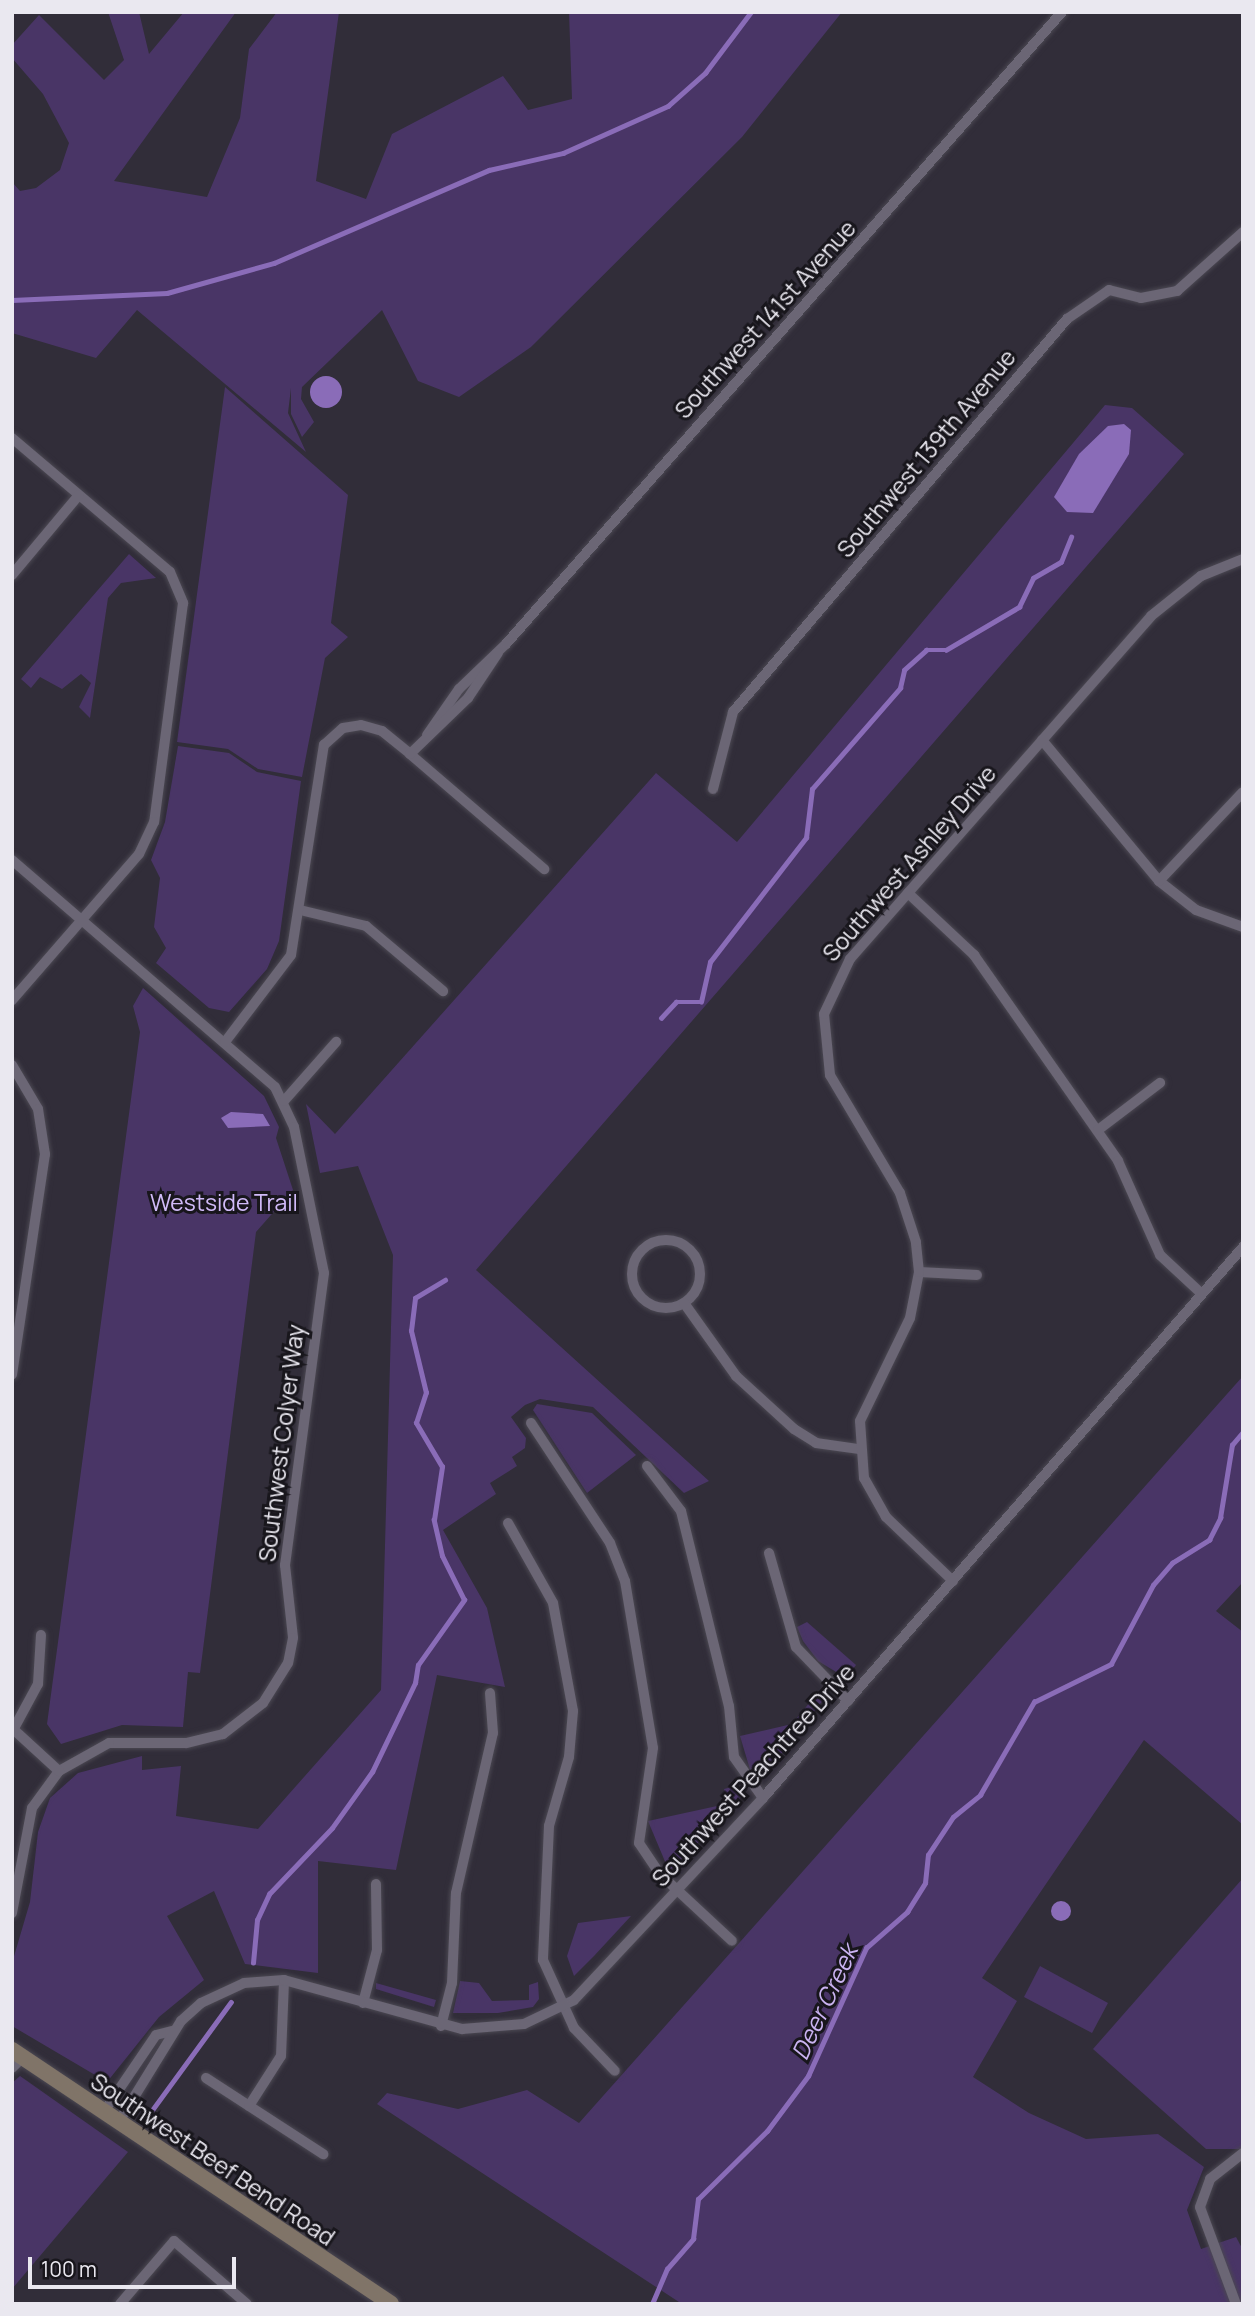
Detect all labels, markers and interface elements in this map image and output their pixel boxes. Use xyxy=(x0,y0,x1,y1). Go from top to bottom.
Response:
street label: Southwest 141st Avenue xyxy=(669,214,861,424)
street label: Southwest 139th Avenue xyxy=(831,343,1021,563)
street label: Southwest Ashley Drive xyxy=(816,760,1002,966)
park label: Westside Trail xyxy=(150,1188,298,1216)
street label: Southwest Colyer Way xyxy=(253,1323,309,1563)
street label: Southwest Peachtree Drive xyxy=(646,1658,860,1892)
water label: Deer Creek xyxy=(785,1940,863,2064)
street label: Southwest Beef Bend Road xyxy=(86,2067,340,2251)
scale bar xyxy=(32,2242,240,2286)
text: 100 m xyxy=(41,2255,97,2283)

